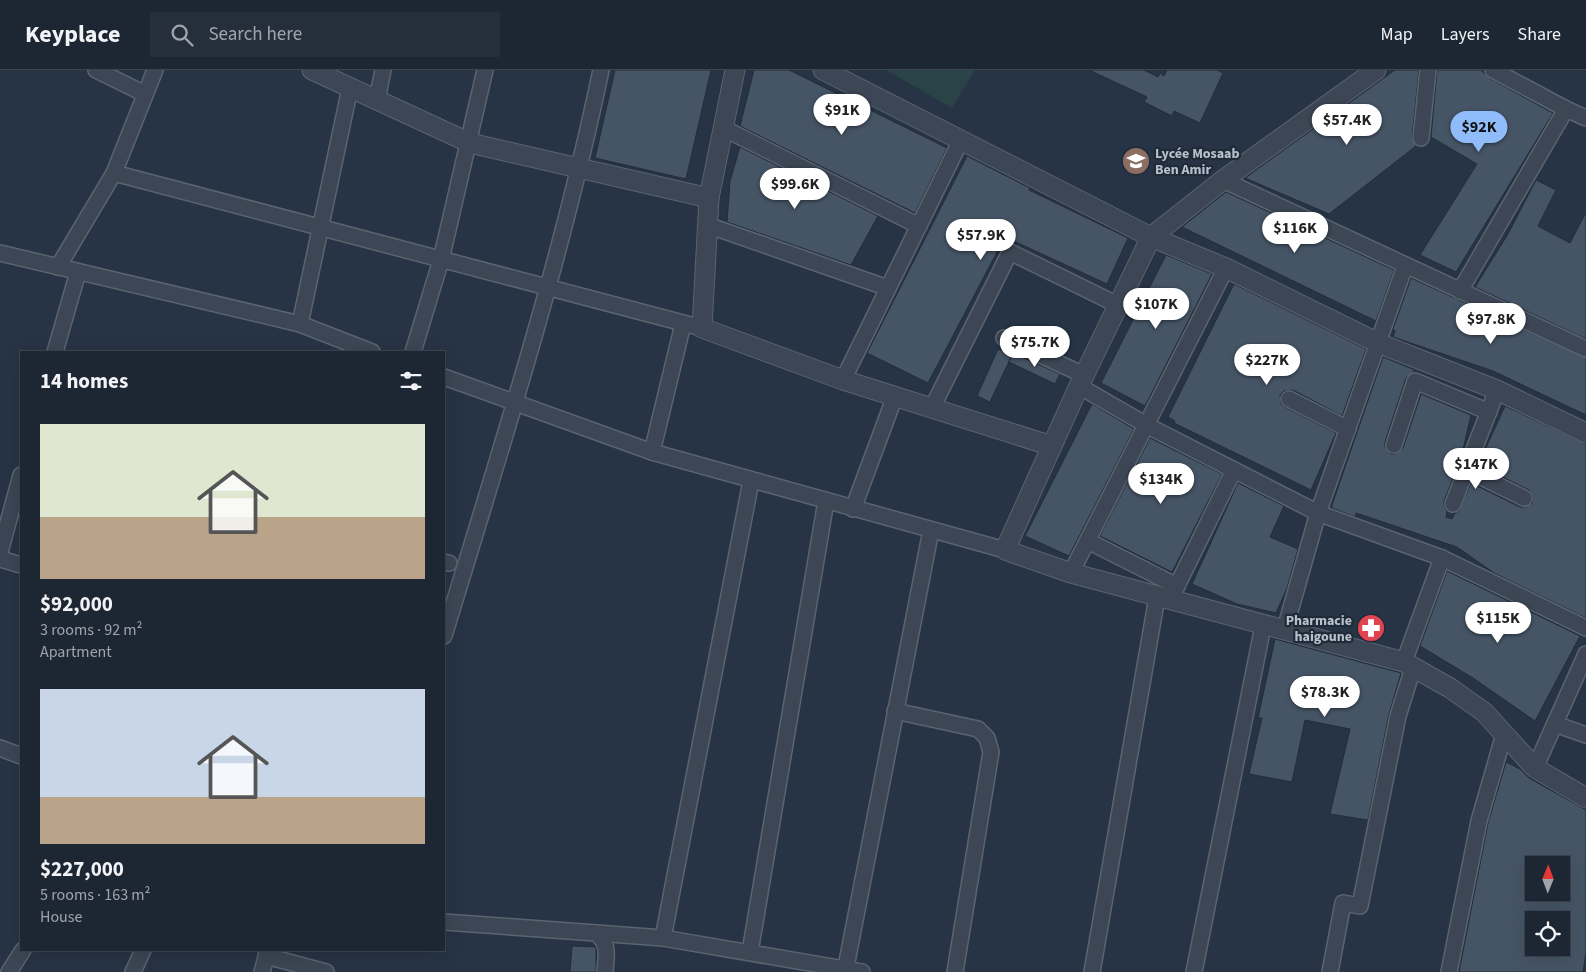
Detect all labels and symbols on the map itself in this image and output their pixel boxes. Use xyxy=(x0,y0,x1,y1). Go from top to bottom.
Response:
pin: $91K xyxy=(812,93,872,136)
pin: $57.4K xyxy=(1306,104,1388,146)
pin: $92K xyxy=(1449,111,1509,153)
place label: Lycée Mosaab Ben Amir xyxy=(1155,144,1240,180)
school or university icon: Lycée Mosaab Ben Amir xyxy=(1121,146,1151,176)
pin: $99.6K xyxy=(754,168,836,210)
pin: $116K xyxy=(1260,212,1330,254)
pin: $57.9K xyxy=(940,218,1022,261)
pin: $107K xyxy=(1121,288,1191,330)
pin: $97.8K xyxy=(1450,302,1532,345)
pin: $75.7K xyxy=(994,326,1076,368)
pin: $227K xyxy=(1232,344,1302,386)
pin: $147K xyxy=(1441,448,1511,490)
pin: $134K xyxy=(1126,462,1196,505)
pin: $115K xyxy=(1463,602,1533,644)
place label: Pharmacie haigoune xyxy=(1286,611,1352,647)
pharmacy icon: Pharmacie haigoune xyxy=(1356,613,1386,643)
pin: $78.3K xyxy=(1284,676,1366,718)
north arrow xyxy=(1525,856,1570,901)

